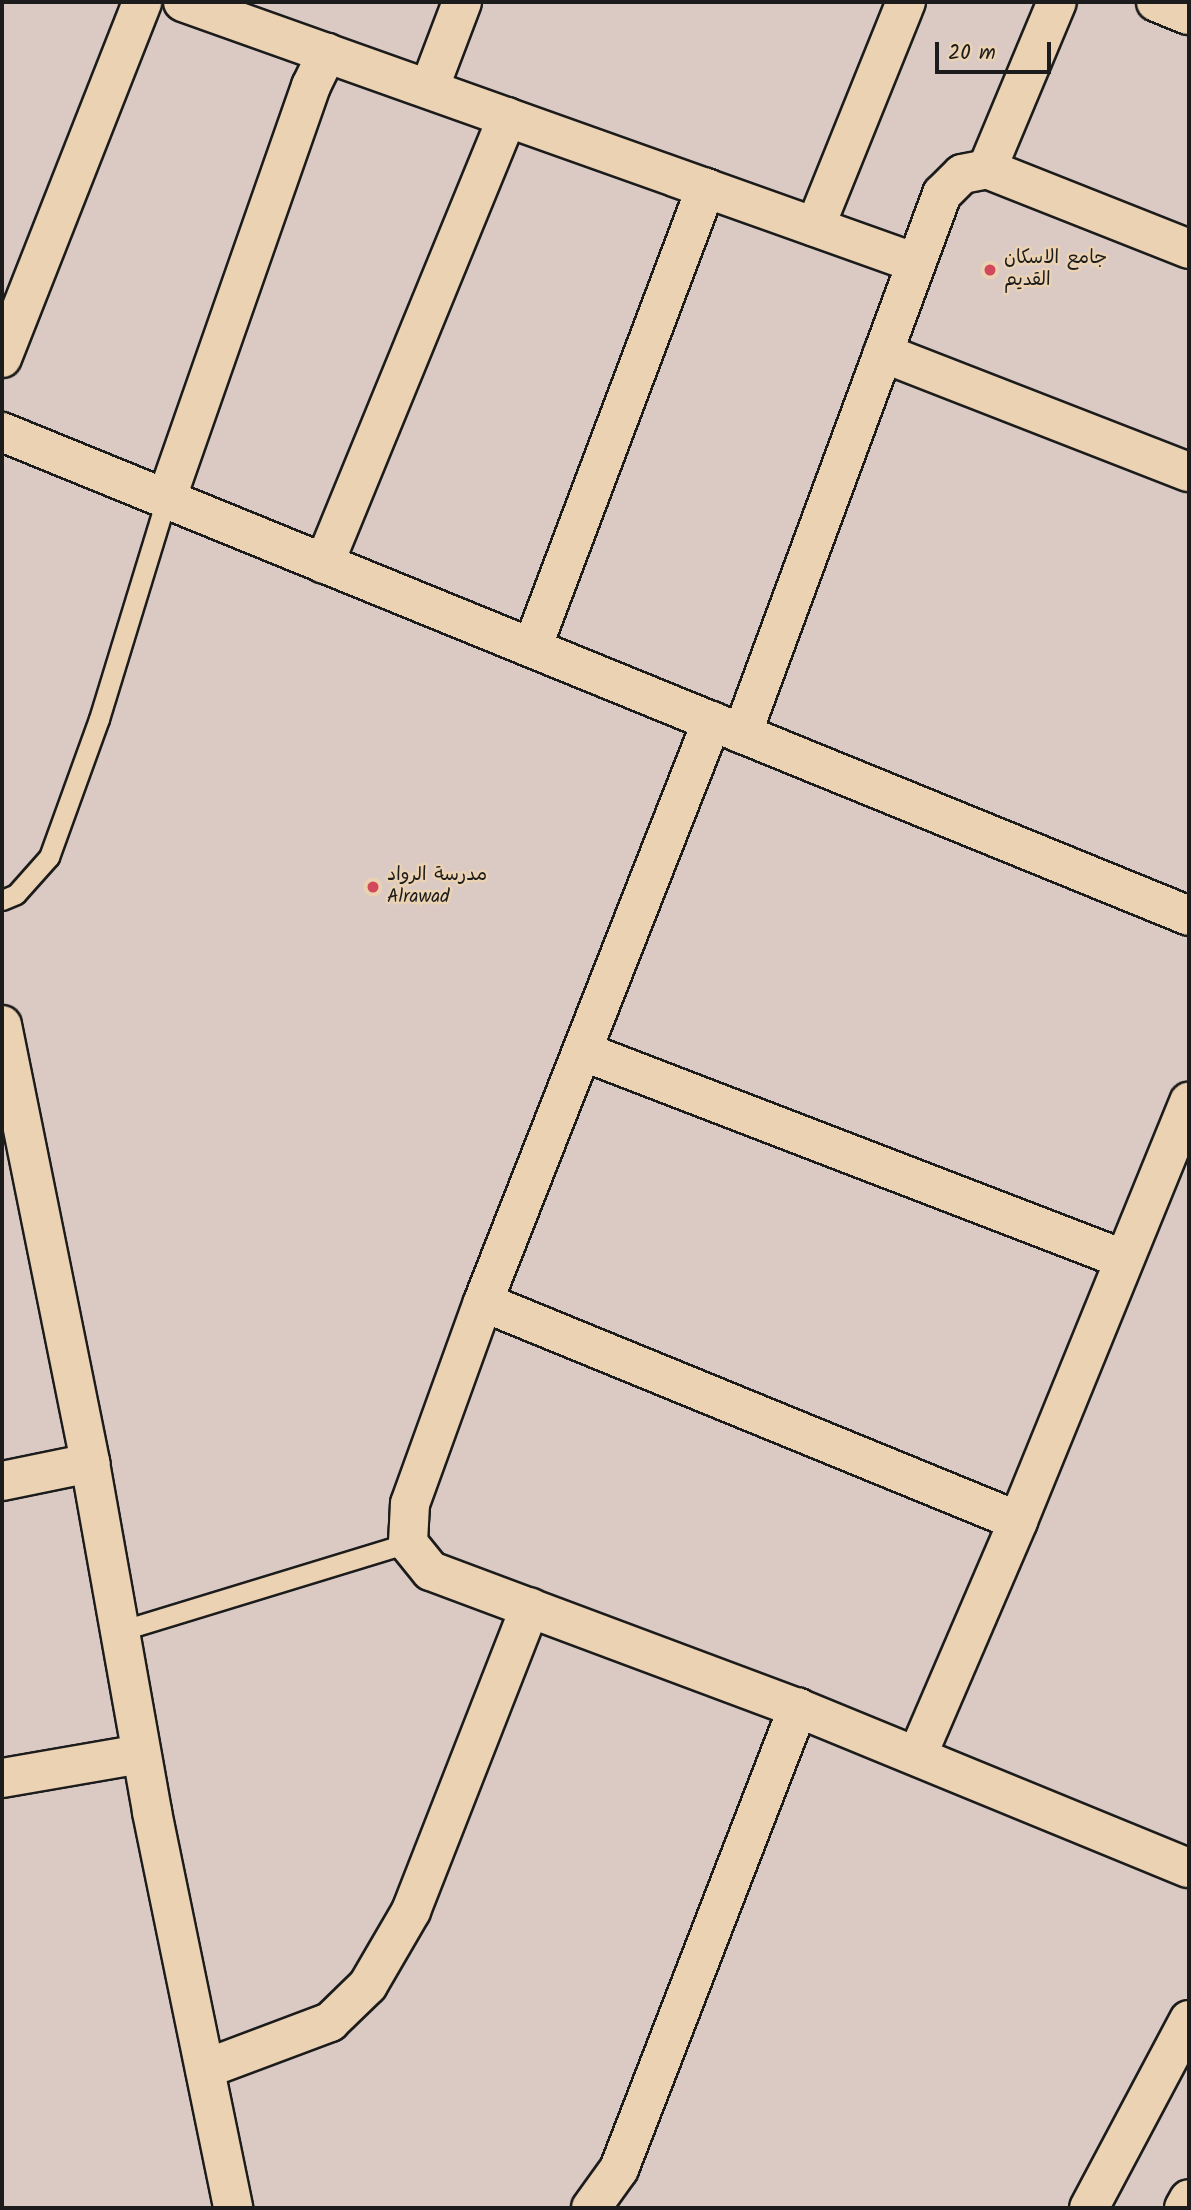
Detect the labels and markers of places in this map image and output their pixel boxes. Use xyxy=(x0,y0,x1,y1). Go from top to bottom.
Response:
place label: جامع الاسكان القديم xyxy=(1004,248,1107,292)
marker: جامع الاسكان القديم xyxy=(982,262,998,278)
place label: مدرسة الرواد Alrawad xyxy=(387,865,487,909)
marker: مدرسة الرواد Alrawad xyxy=(365,879,381,895)

